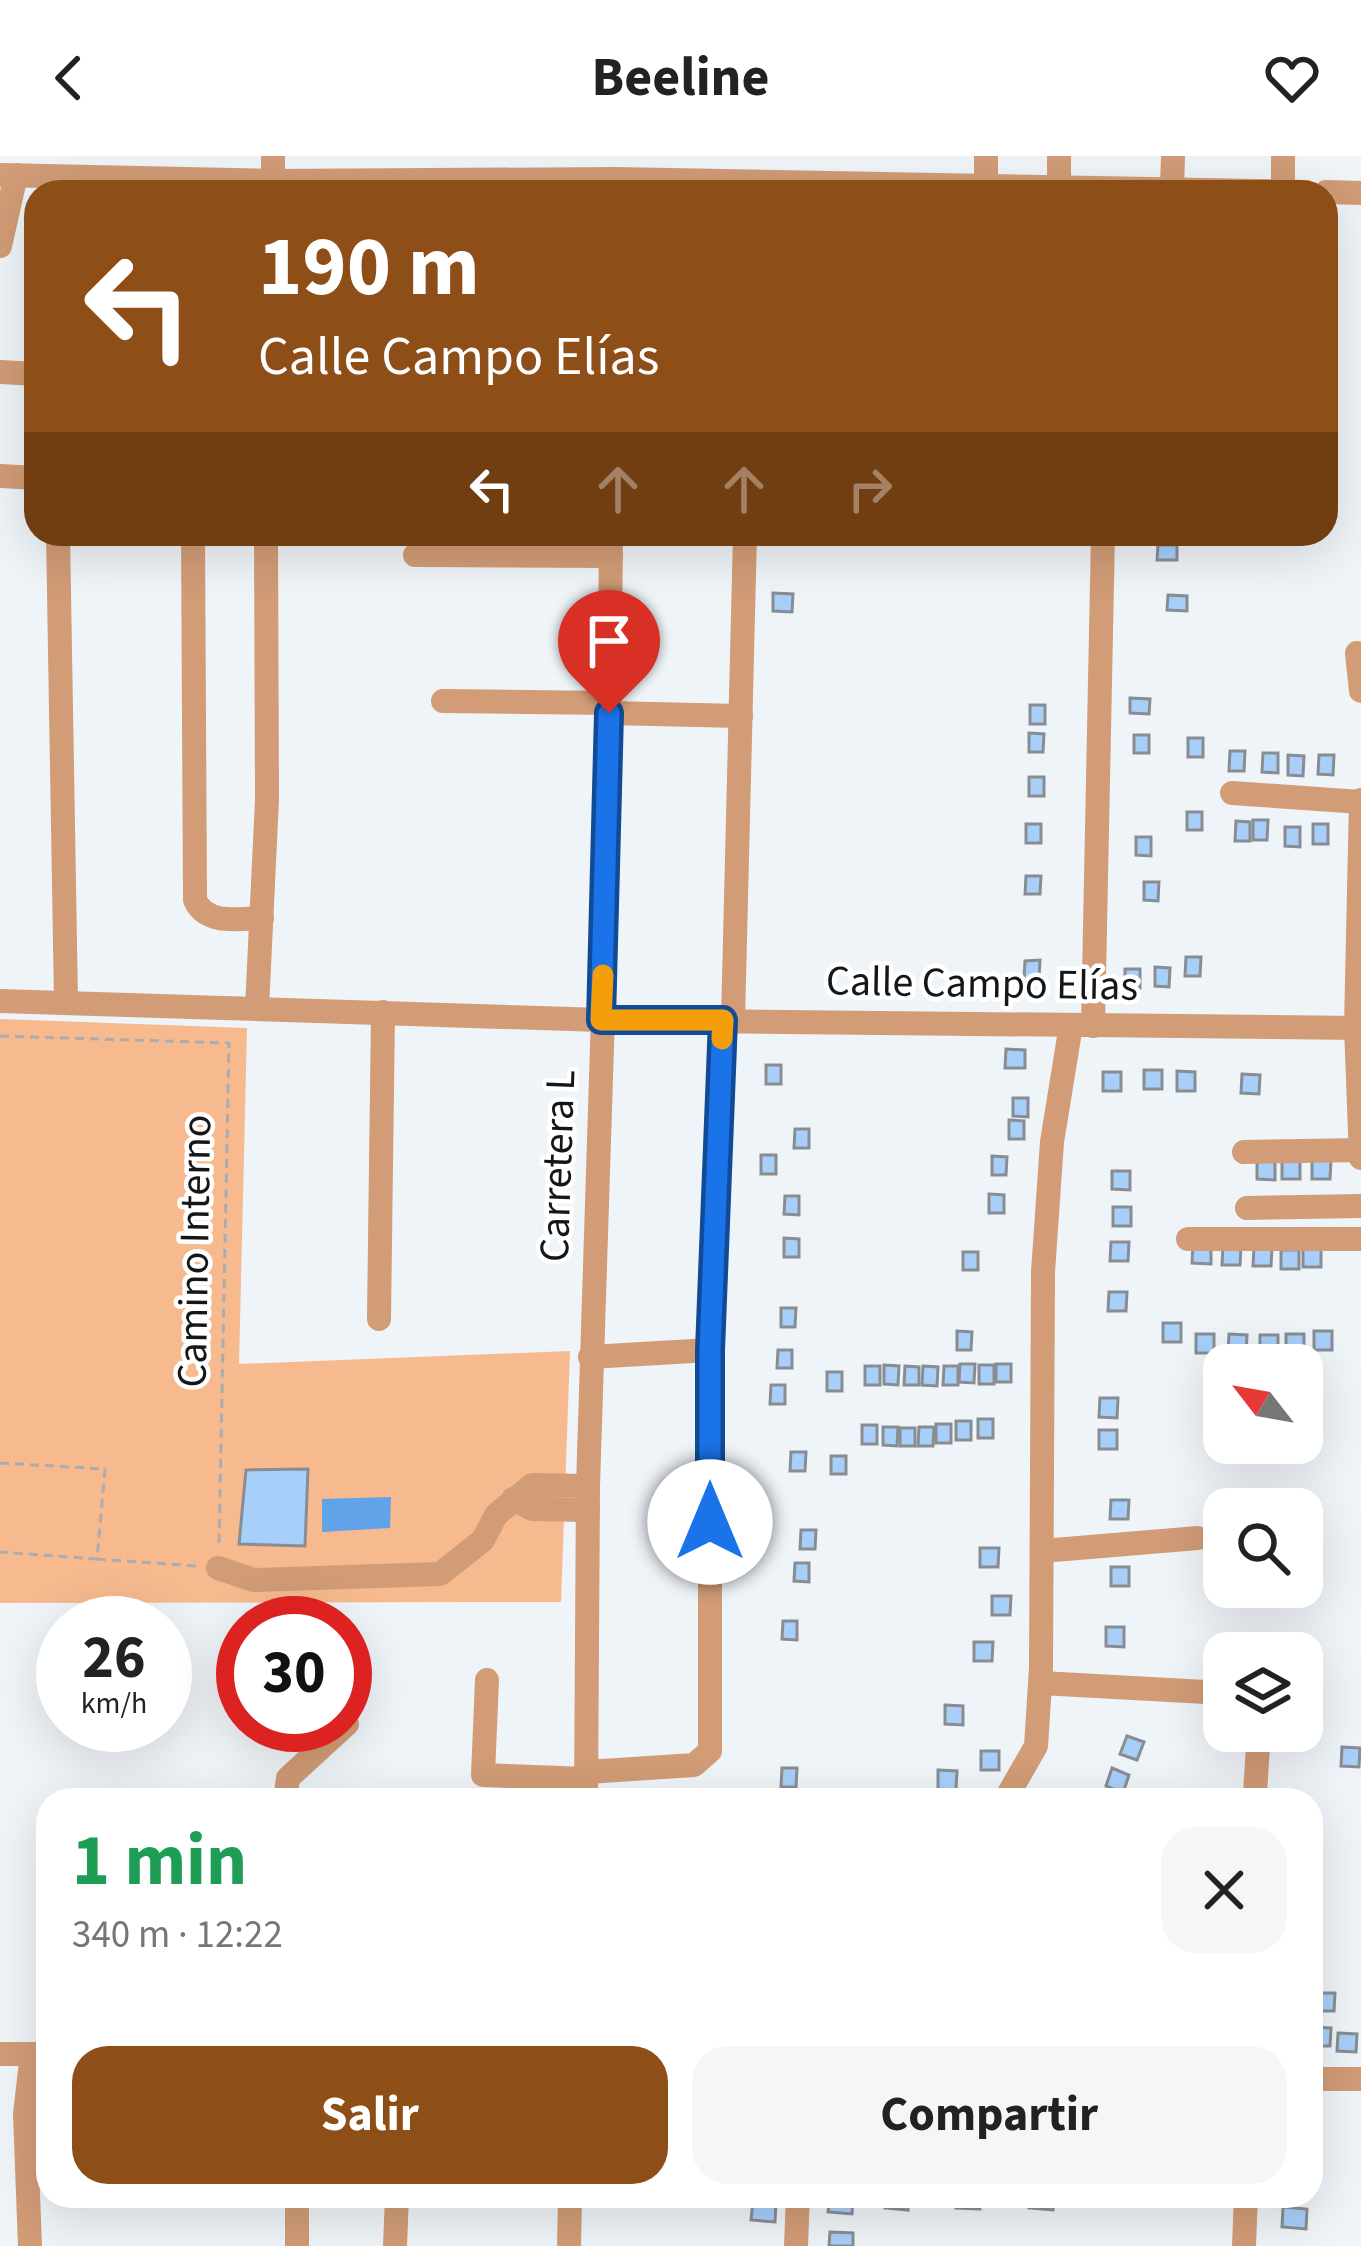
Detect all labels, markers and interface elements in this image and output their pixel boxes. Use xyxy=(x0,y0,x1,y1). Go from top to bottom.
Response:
text: Beeline xyxy=(592,40,769,117)
icon: back xyxy=(36,45,102,111)
icon: heart xyxy=(1259,45,1325,111)
text: 190 m xyxy=(258,208,480,328)
icon: left xyxy=(60,228,216,384)
text: Calle Campo Elías xyxy=(258,319,659,396)
icon: left xyxy=(459,456,525,522)
icon: ahead xyxy=(585,456,651,522)
icon: ahead xyxy=(711,456,777,522)
icon: right xyxy=(837,456,903,522)
pin xyxy=(558,590,660,713)
icon: arrive xyxy=(576,608,642,674)
street label: Calle Campo Elías xyxy=(825,951,1139,1017)
street label: Carretera L xyxy=(525,1069,591,1263)
street label: Camino Interno xyxy=(163,1114,227,1388)
north arrow xyxy=(1203,1344,1323,1464)
map controls xyxy=(1203,1344,1323,1752)
position arrow xyxy=(647,1459,773,1585)
button: search xyxy=(1203,1488,1323,1608)
speed limit sign: 30 xyxy=(216,1596,372,1752)
text: 26 xyxy=(82,1616,146,1701)
button: layers xyxy=(1203,1632,1323,1752)
text: km/h xyxy=(81,1682,147,1725)
text: 1 min xyxy=(72,1810,247,1913)
button: close xyxy=(1161,1827,1287,1953)
text: 340 m · 12:22 xyxy=(72,1907,283,1963)
button: Salir xyxy=(72,2046,668,2184)
button: Compartir xyxy=(692,2046,1287,2184)

